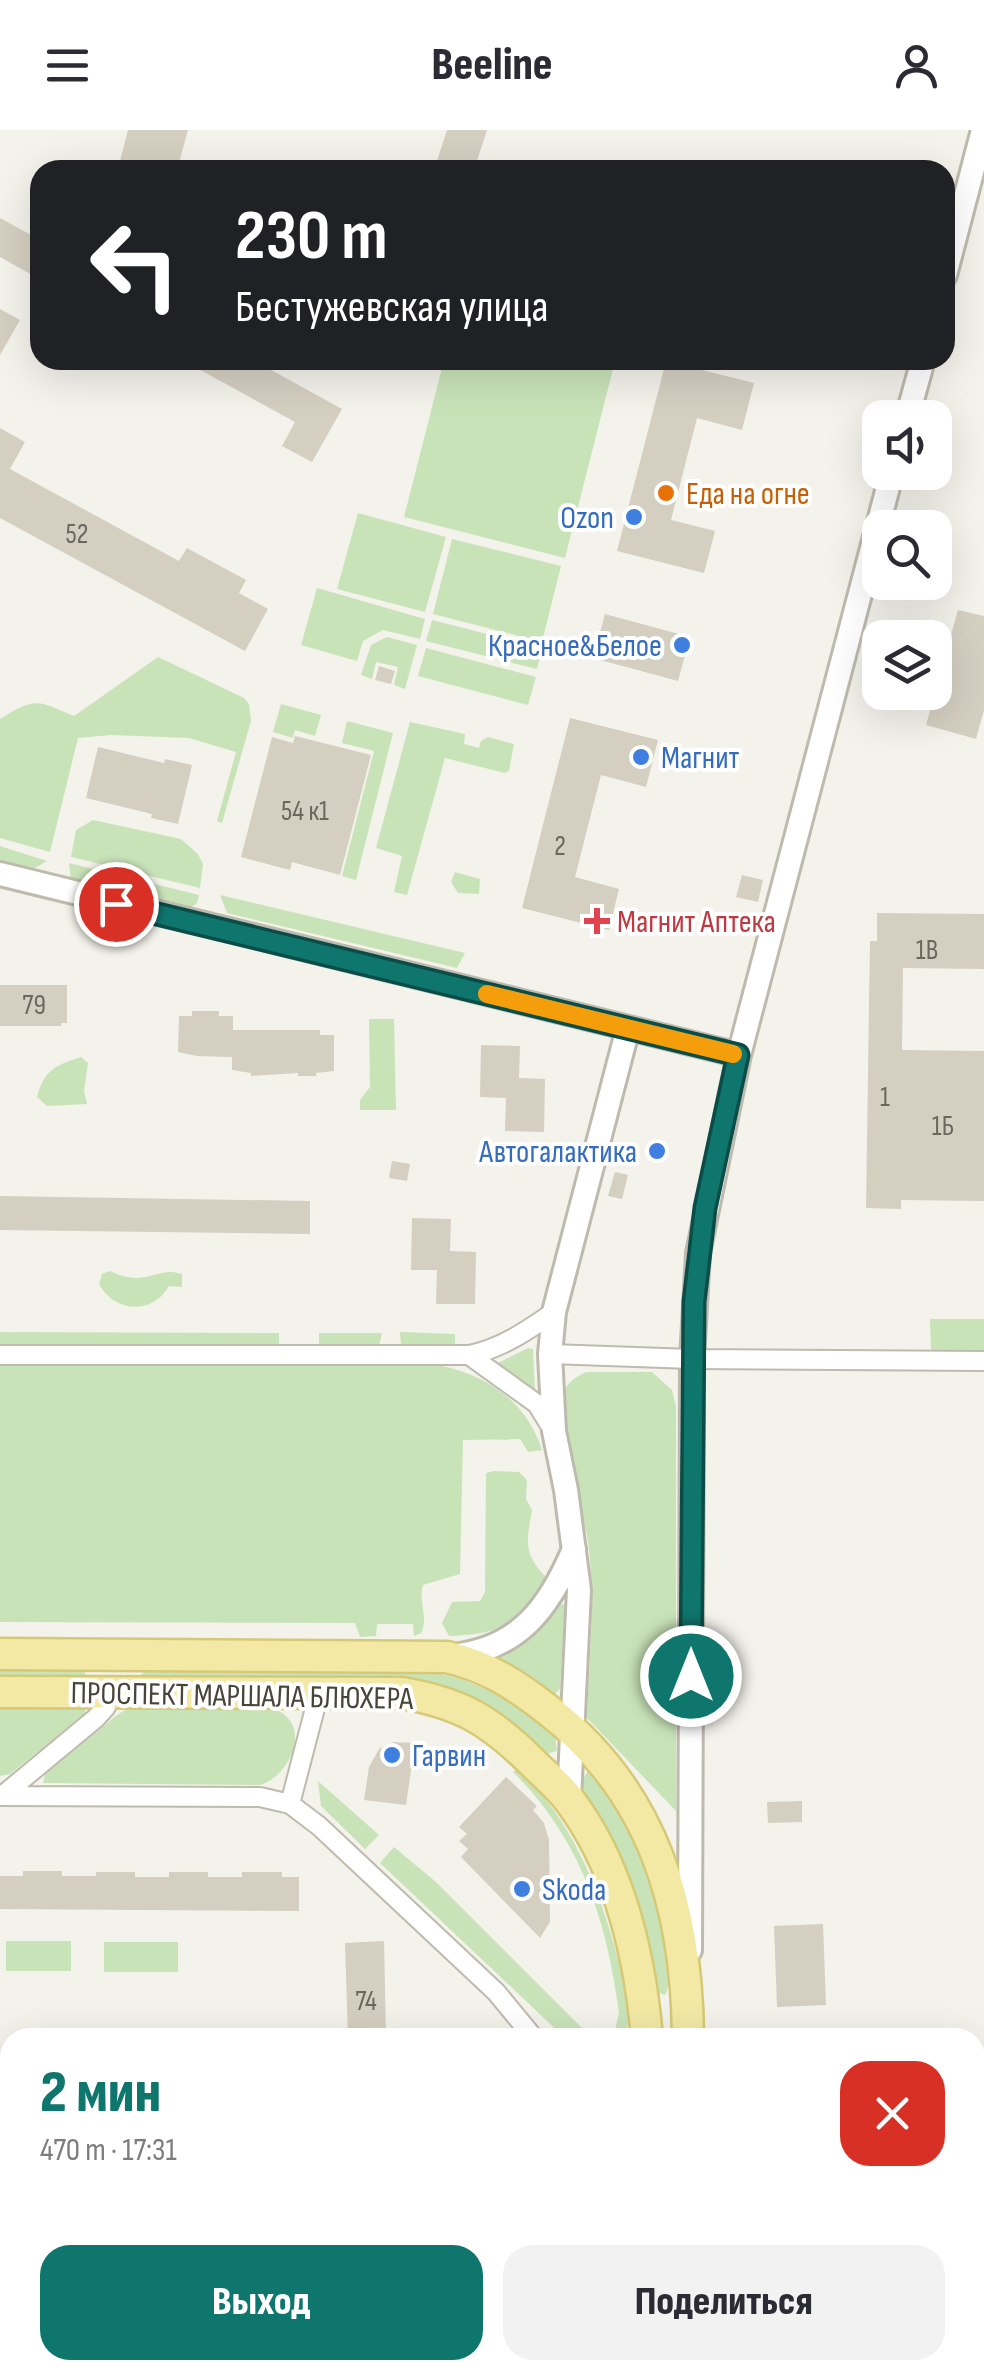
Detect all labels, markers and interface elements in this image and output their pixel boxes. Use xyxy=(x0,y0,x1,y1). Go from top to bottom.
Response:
icon: menu xyxy=(40,38,95,93)
text: Beeline xyxy=(431,38,553,93)
icon: person xyxy=(889,38,944,93)
text: 230 m xyxy=(235,195,388,279)
icon: left xyxy=(70,200,200,330)
text: Бестужевская улица xyxy=(235,280,549,335)
map controls xyxy=(862,400,952,710)
button: sound xyxy=(862,400,952,490)
place label: Еда на огне xyxy=(686,475,810,514)
marker: Еда на огне xyxy=(655,482,677,504)
place label: Ozon xyxy=(560,499,614,538)
marker: Ozon xyxy=(623,506,645,528)
button: search xyxy=(862,510,952,600)
house number: 52 xyxy=(66,518,88,551)
button: layers xyxy=(862,620,952,710)
place label: Красное&Белое xyxy=(488,627,662,666)
marker: Красное&Белое xyxy=(671,634,693,656)
place label: Магнит xyxy=(661,739,740,778)
marker: Магнит xyxy=(630,746,652,768)
house number: 54 к1 xyxy=(281,795,329,828)
house number: 2 xyxy=(554,830,566,863)
pin xyxy=(74,862,159,947)
icon: arrive xyxy=(89,877,144,932)
place label: Магнит Аптека xyxy=(617,903,776,942)
marker: Магнит Аптека xyxy=(586,910,608,932)
house number: 1В xyxy=(916,934,938,967)
house number: 79 xyxy=(22,989,46,1022)
house number: 1 xyxy=(880,1081,890,1114)
house number: 1Б xyxy=(932,1110,954,1143)
place label: Автогалактика xyxy=(478,1133,637,1172)
marker: Автогалактика xyxy=(646,1140,668,1162)
position arrow xyxy=(639,1624,743,1728)
street label: ПРОСПЕКТ МАРШАЛА БЛЮХЕРА xyxy=(70,1674,414,1719)
place label: Гарвин xyxy=(412,1737,486,1776)
marker: Гарвин xyxy=(381,1744,403,1766)
place label: Skoda xyxy=(542,1871,606,1910)
marker: Skoda xyxy=(511,1878,533,1900)
house number: 74 xyxy=(355,1985,377,2018)
text: 2 мин xyxy=(40,2057,161,2129)
button: close xyxy=(840,2061,945,2166)
text: 470 m · 17:31 xyxy=(40,2131,177,2170)
button: Выход xyxy=(40,2245,483,2360)
button: Поделиться xyxy=(503,2245,945,2360)

